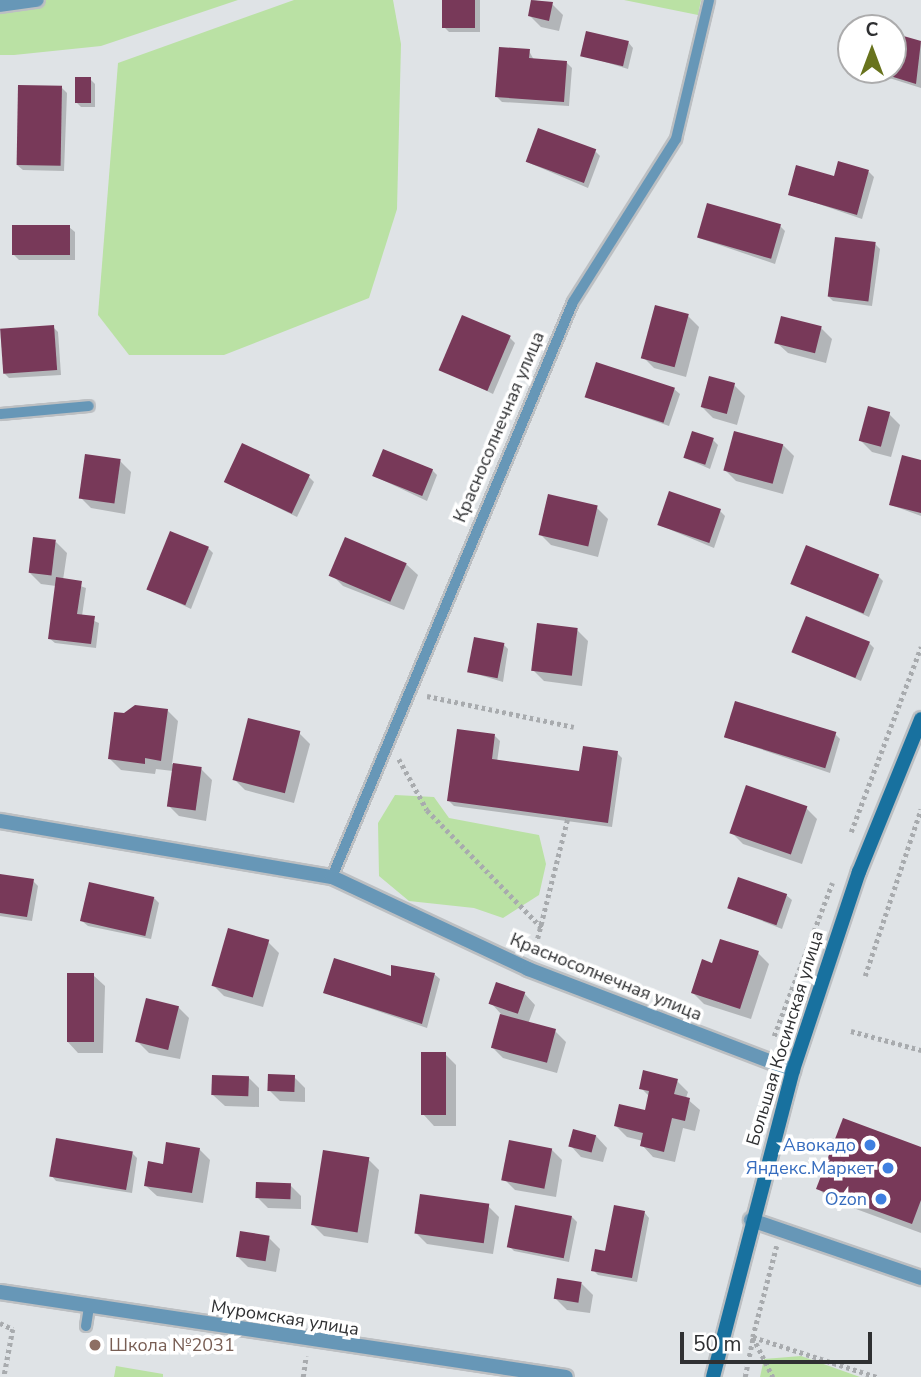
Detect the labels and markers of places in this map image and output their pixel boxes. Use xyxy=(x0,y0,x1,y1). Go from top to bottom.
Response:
place label: Авокадо xyxy=(783,1134,856,1156)
marker: Авокадо xyxy=(862,1137,878,1153)
place label: Яндекс.Маркет xyxy=(746,1157,874,1179)
marker: Яндекс.Маркет xyxy=(880,1160,896,1176)
place label: Ozon xyxy=(825,1188,867,1210)
marker: Ozon xyxy=(873,1191,889,1207)
place label: Школа №2031 xyxy=(109,1334,235,1356)
marker: Школа №2031 xyxy=(87,1337,103,1353)

